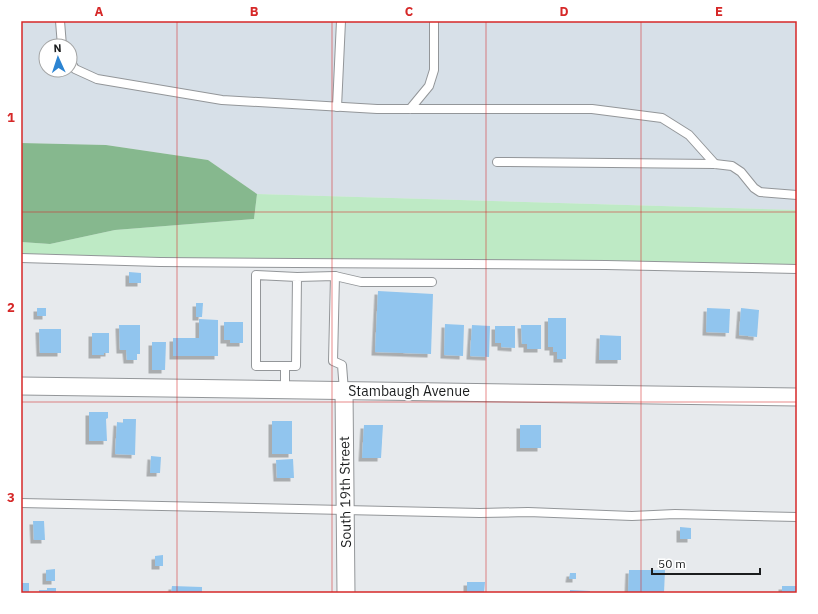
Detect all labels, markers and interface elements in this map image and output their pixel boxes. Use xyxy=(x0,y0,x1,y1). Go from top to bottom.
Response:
text: A xyxy=(95,3,104,20)
text: B xyxy=(250,3,259,20)
text: C xyxy=(405,3,414,20)
text: D xyxy=(559,3,569,20)
text: E xyxy=(715,3,723,20)
north arrow xyxy=(38,38,78,78)
text: N xyxy=(53,41,62,55)
text: 1 xyxy=(7,109,15,126)
text: 2 xyxy=(7,299,15,316)
street label: Stambaugh Avenue xyxy=(348,382,470,400)
street label: South 19th Street xyxy=(335,436,355,548)
text: 3 xyxy=(7,489,15,506)
scale bar xyxy=(652,550,760,576)
text: 50 m xyxy=(658,556,686,571)

